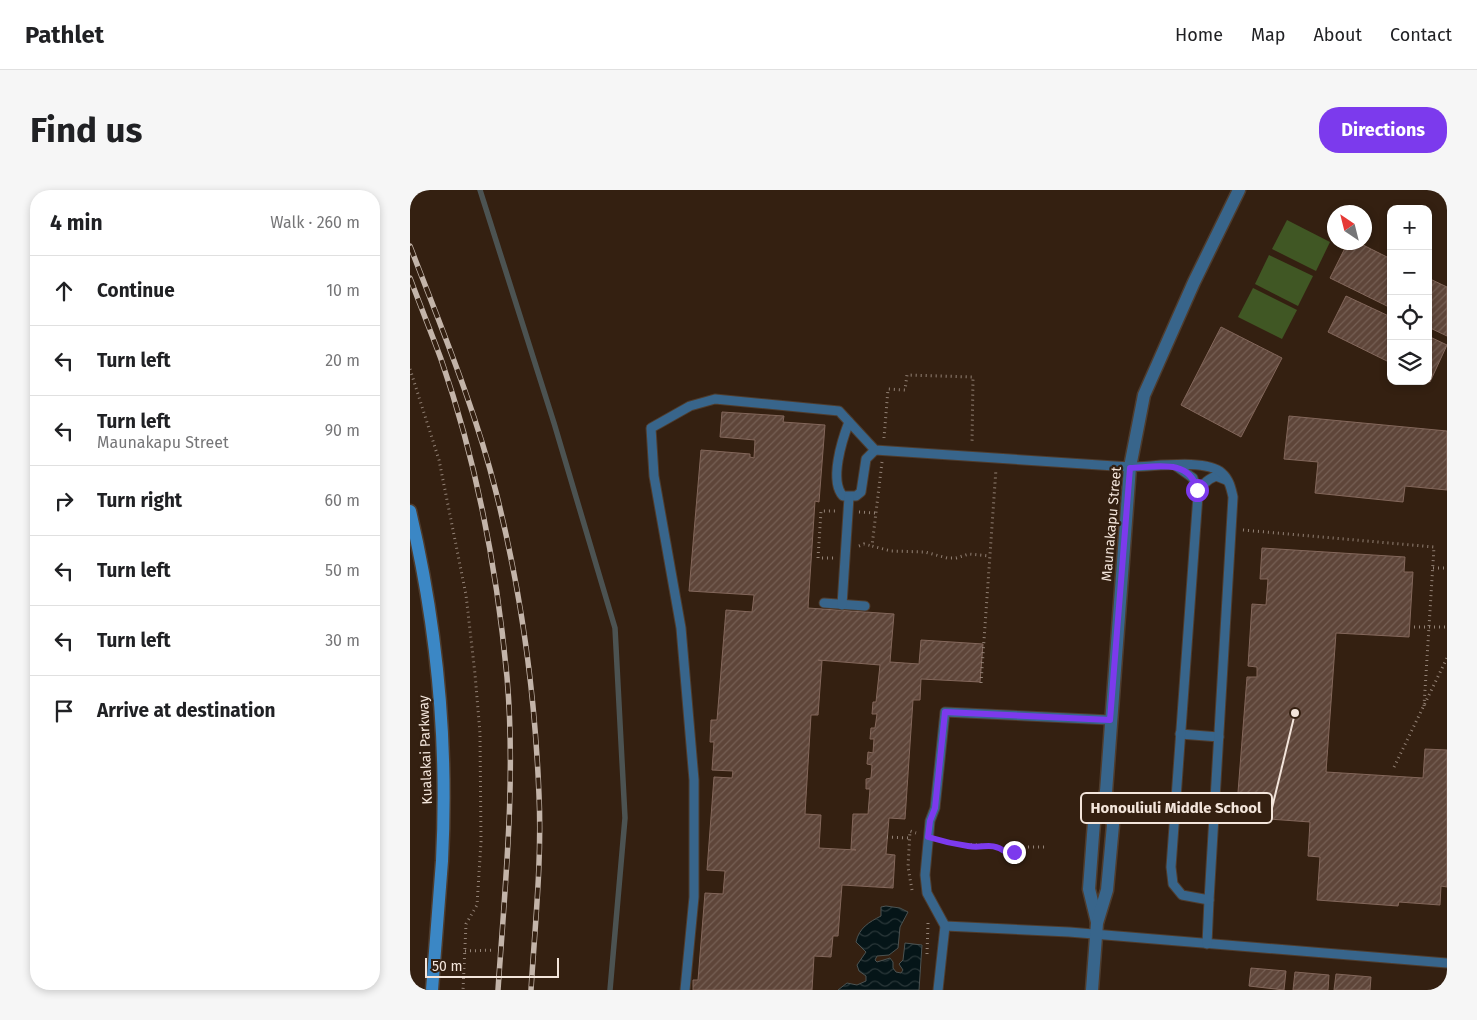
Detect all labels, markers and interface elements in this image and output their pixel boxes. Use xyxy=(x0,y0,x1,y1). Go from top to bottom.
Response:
text: Pathlet xyxy=(25,21,104,49)
text: Home xyxy=(1175,24,1223,46)
text: Map xyxy=(1251,24,1285,46)
text: About xyxy=(1313,24,1362,46)
text: Contact xyxy=(1390,24,1452,46)
button: Directions xyxy=(1319,107,1447,153)
text: Find us xyxy=(30,109,142,151)
north arrow xyxy=(1327,205,1372,250)
map controls xyxy=(1387,205,1432,385)
button: + xyxy=(1387,205,1432,250)
text: 4 min xyxy=(50,210,103,236)
text: Walk · 260 m xyxy=(270,213,360,232)
button: − xyxy=(1387,250,1432,295)
icon: ahead xyxy=(50,277,78,305)
text: Continue xyxy=(97,279,175,302)
text: 10 m xyxy=(326,281,360,300)
button: locate xyxy=(1387,295,1432,340)
button: layers xyxy=(1387,340,1432,385)
icon: left xyxy=(50,347,78,375)
text: Turn left xyxy=(97,349,171,372)
text: 20 m xyxy=(325,351,360,370)
text: Turn left xyxy=(97,410,171,433)
icon: left xyxy=(50,417,78,445)
text: 90 m xyxy=(325,421,360,440)
text: Maunakapu Street xyxy=(97,433,229,452)
street label: Maunakapu Street xyxy=(1098,465,1125,582)
route start xyxy=(1186,479,1209,502)
icon: right xyxy=(50,487,78,515)
text: Turn right xyxy=(97,489,182,512)
text: 60 m xyxy=(325,491,360,510)
icon: left xyxy=(50,557,78,585)
text: Turn left xyxy=(97,559,171,582)
text: 50 m xyxy=(325,561,360,580)
icon: left xyxy=(50,627,78,655)
text: Turn left xyxy=(97,629,171,652)
text: 30 m xyxy=(325,631,360,650)
street label: Kualakai Parkway xyxy=(415,695,436,805)
icon: arrive xyxy=(50,697,78,725)
text: Arrive at destination xyxy=(97,699,276,722)
callout: Honouliuli Middle School xyxy=(1081,793,1272,823)
text: Honouliuli Middle School xyxy=(1091,799,1262,817)
route end xyxy=(1003,841,1026,864)
scale bar xyxy=(425,955,559,978)
text: 50 m xyxy=(432,958,463,975)

